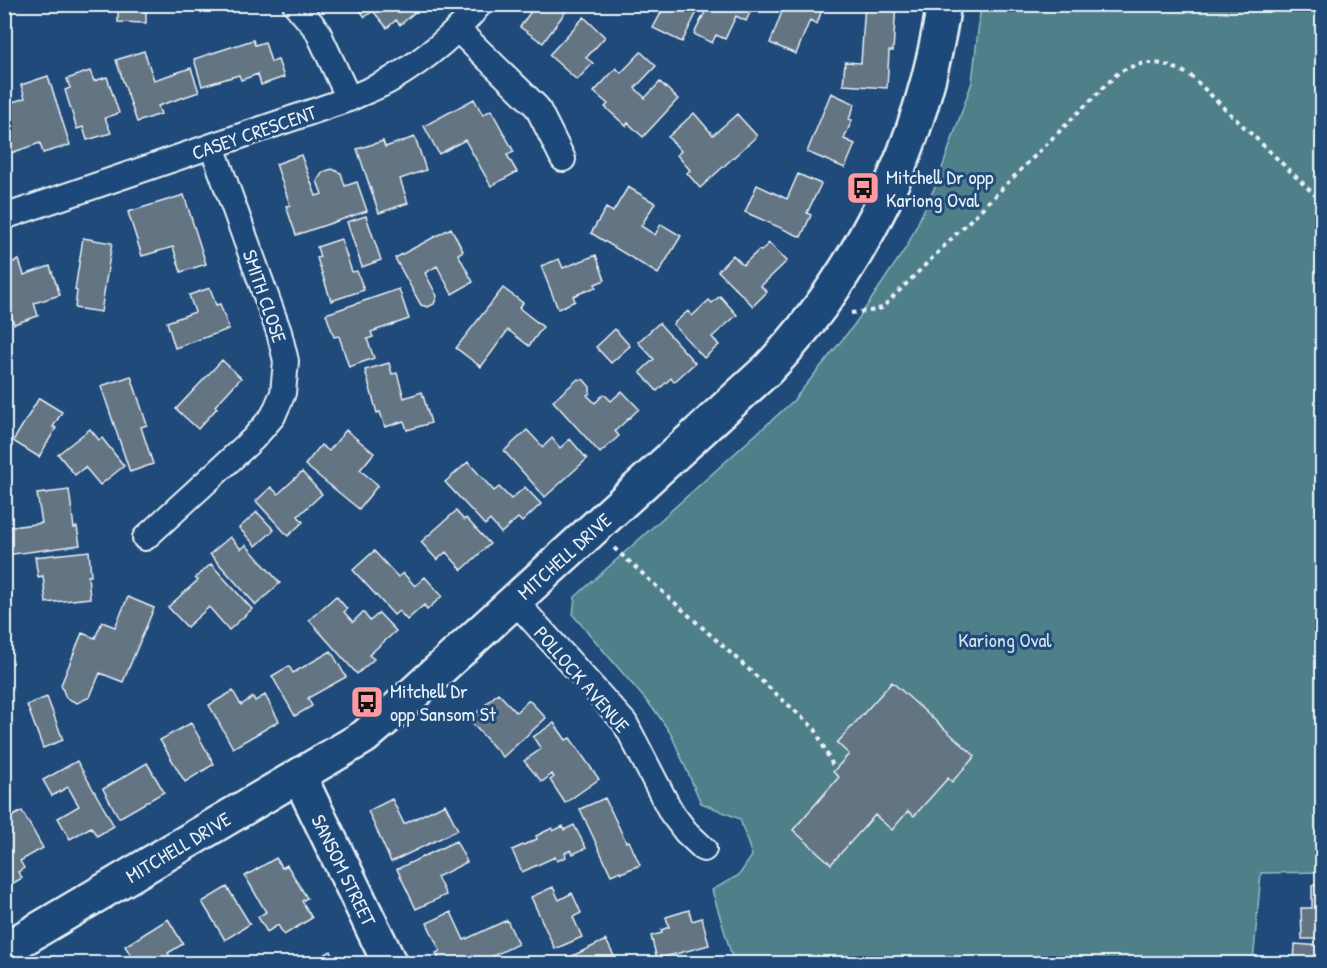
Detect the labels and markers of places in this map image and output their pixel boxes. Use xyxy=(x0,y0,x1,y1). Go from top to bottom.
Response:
place label: Mitchell Dr opp Kariong Oval xyxy=(886,163,994,213)
bus stop icon: Mitchell Dr opp Kariong Oval xyxy=(845,170,881,206)
place label: Mitchell Dr opp Sansom St xyxy=(390,677,497,727)
bus stop icon: Mitchell Dr opp Sansom St xyxy=(349,684,385,720)

